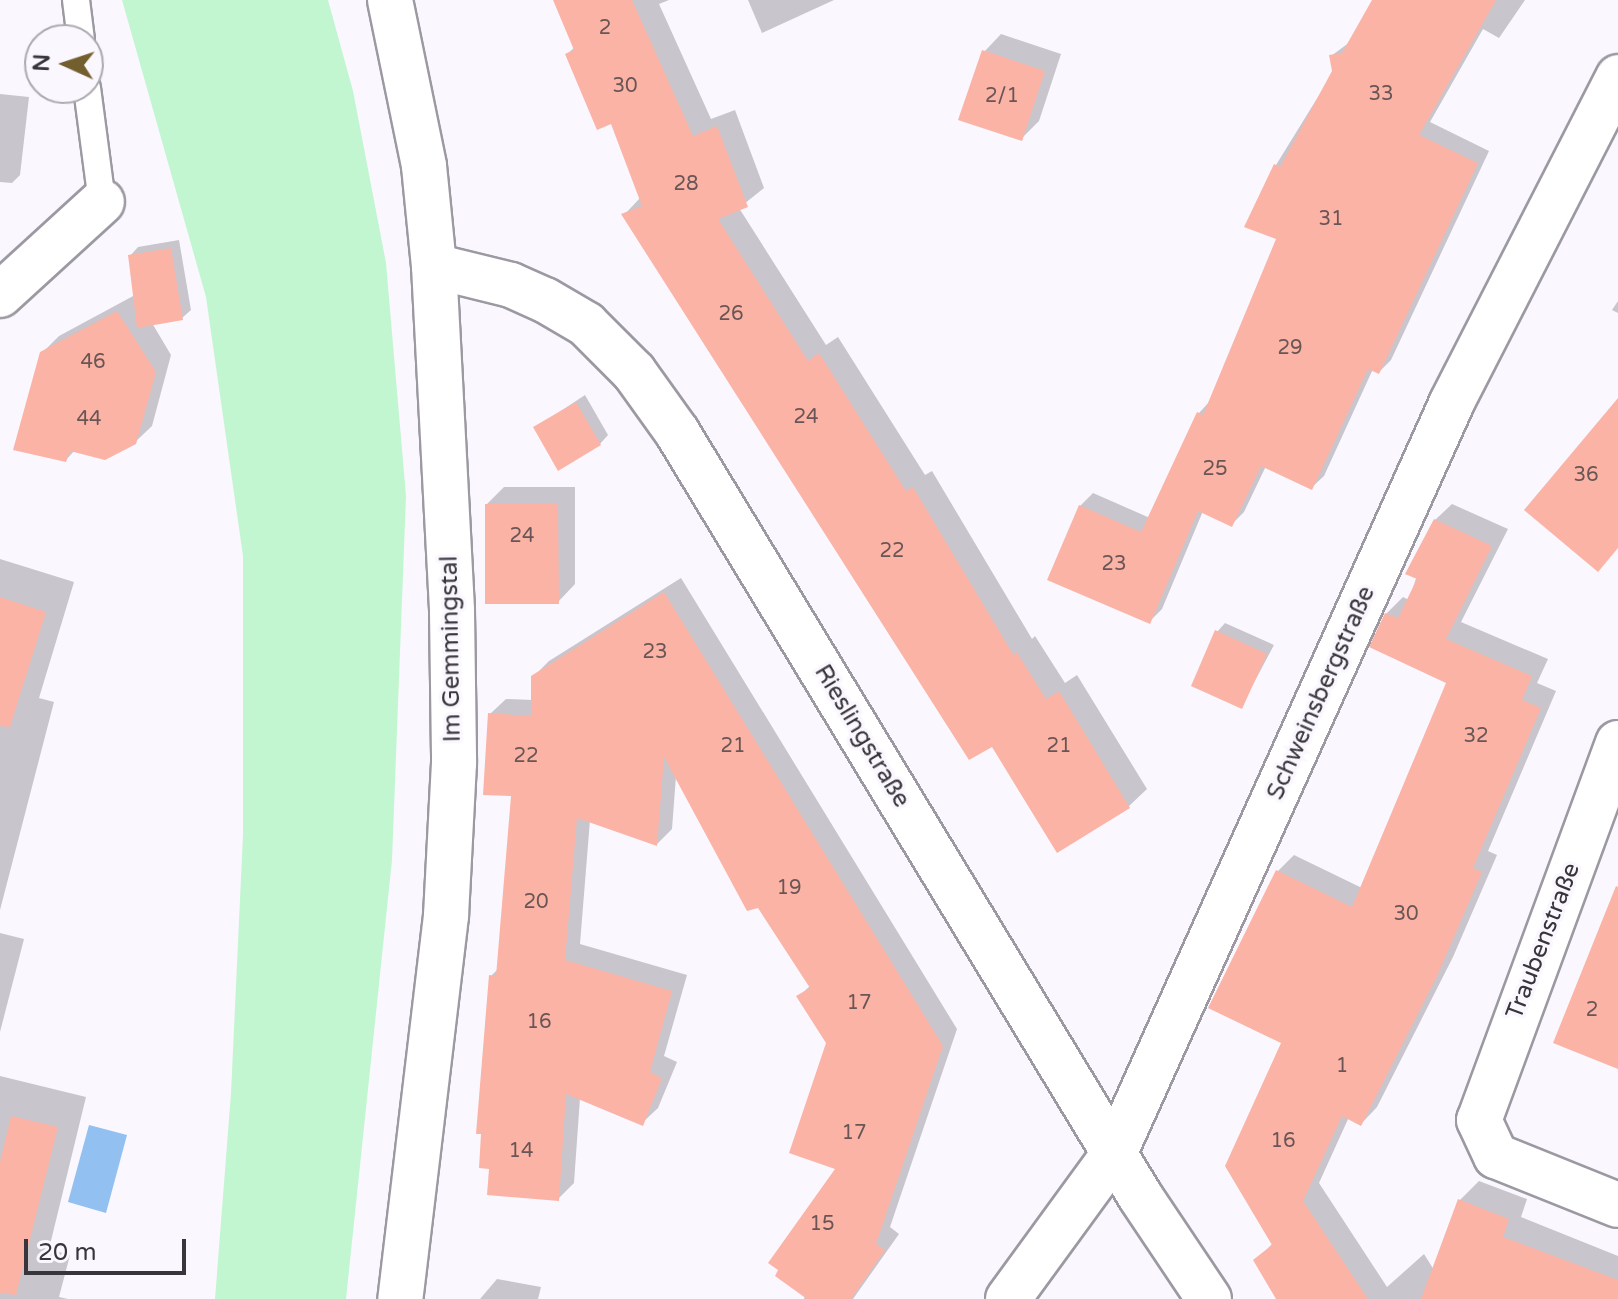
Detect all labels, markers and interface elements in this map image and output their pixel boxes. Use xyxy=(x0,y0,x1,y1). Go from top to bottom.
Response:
house number: 2 xyxy=(599,16,611,40)
north arrow xyxy=(24,24,104,104)
text: N xyxy=(29,53,55,72)
house number: 30 xyxy=(612,74,638,98)
house number: 33 xyxy=(1368,82,1394,106)
house number: 2/1 xyxy=(985,84,1019,108)
house number: 28 xyxy=(673,172,699,196)
house number: 31 xyxy=(1318,207,1344,231)
house number: 26 xyxy=(718,302,744,326)
house number: 29 xyxy=(1277,336,1303,360)
house number: 46 xyxy=(80,350,106,374)
house number: 24 xyxy=(793,405,819,429)
house number: 44 xyxy=(76,407,102,431)
house number: 25 xyxy=(1202,457,1228,481)
house number: 36 xyxy=(1573,463,1599,487)
house number: 24 xyxy=(509,524,535,548)
house number: 22 xyxy=(879,539,905,563)
house number: 23 xyxy=(1101,552,1127,576)
street label: Im Gemmingstal xyxy=(435,556,467,742)
street label: Schweinsbergstraße xyxy=(1261,582,1381,804)
house number: 23 xyxy=(642,640,668,664)
street label: Rieslingstraße xyxy=(808,659,916,813)
house number: 32 xyxy=(1463,724,1489,748)
house number: 21 xyxy=(720,734,746,758)
house number: 21 xyxy=(1046,734,1072,758)
house number: 22 xyxy=(513,744,539,768)
street label: Traubenstraße xyxy=(1500,859,1586,1023)
house number: 19 xyxy=(776,876,802,900)
house number: 20 xyxy=(523,890,549,914)
house number: 30 xyxy=(1393,902,1419,926)
house number: 17 xyxy=(846,991,872,1015)
house number: 2 xyxy=(1586,998,1598,1022)
house number: 16 xyxy=(526,1010,552,1034)
house number: 1 xyxy=(1336,1054,1348,1078)
house number: 17 xyxy=(841,1121,867,1145)
house number: 16 xyxy=(1270,1129,1296,1153)
house number: 14 xyxy=(508,1139,534,1163)
house number: 15 xyxy=(809,1212,835,1236)
scale bar xyxy=(28,1223,190,1273)
text: 20 m xyxy=(38,1238,96,1267)

